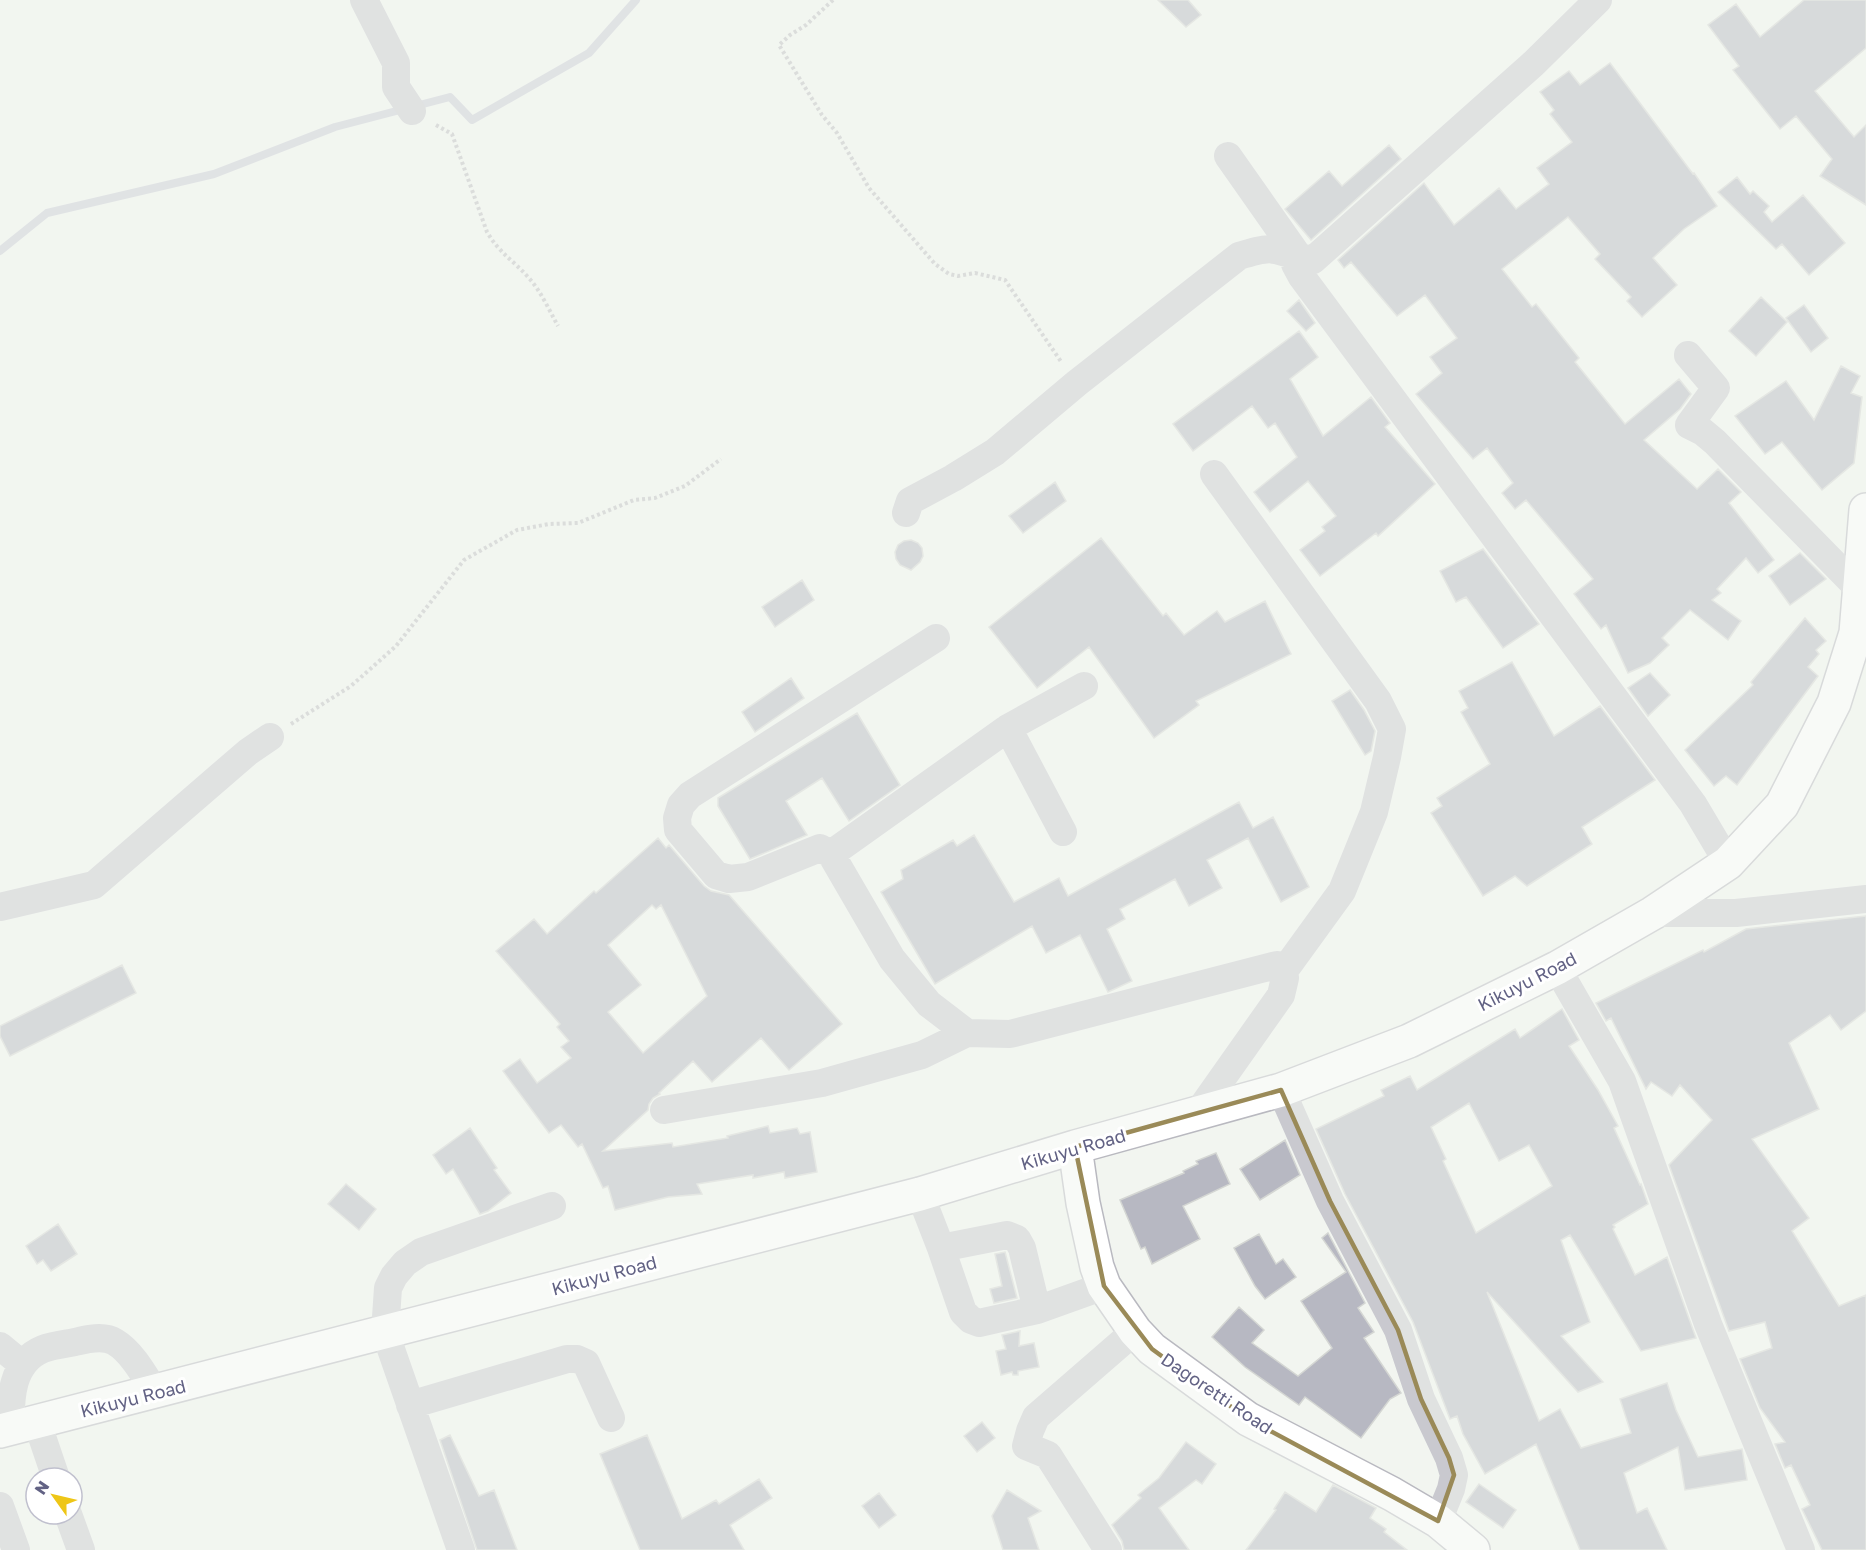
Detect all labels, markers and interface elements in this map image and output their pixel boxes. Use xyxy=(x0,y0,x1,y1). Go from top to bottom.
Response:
street label: Kikuyu Road xyxy=(1474,947,1580,1015)
street label: Kikuyu Road xyxy=(1018,1124,1128,1174)
street label: Kikuyu Road xyxy=(549,1250,659,1300)
street label: Dagoretti Road xyxy=(1157,1348,1277,1438)
street label: Kikuyu Road xyxy=(78,1374,188,1422)
north arrow xyxy=(24,1466,84,1526)
text: N xyxy=(30,1477,53,1498)

